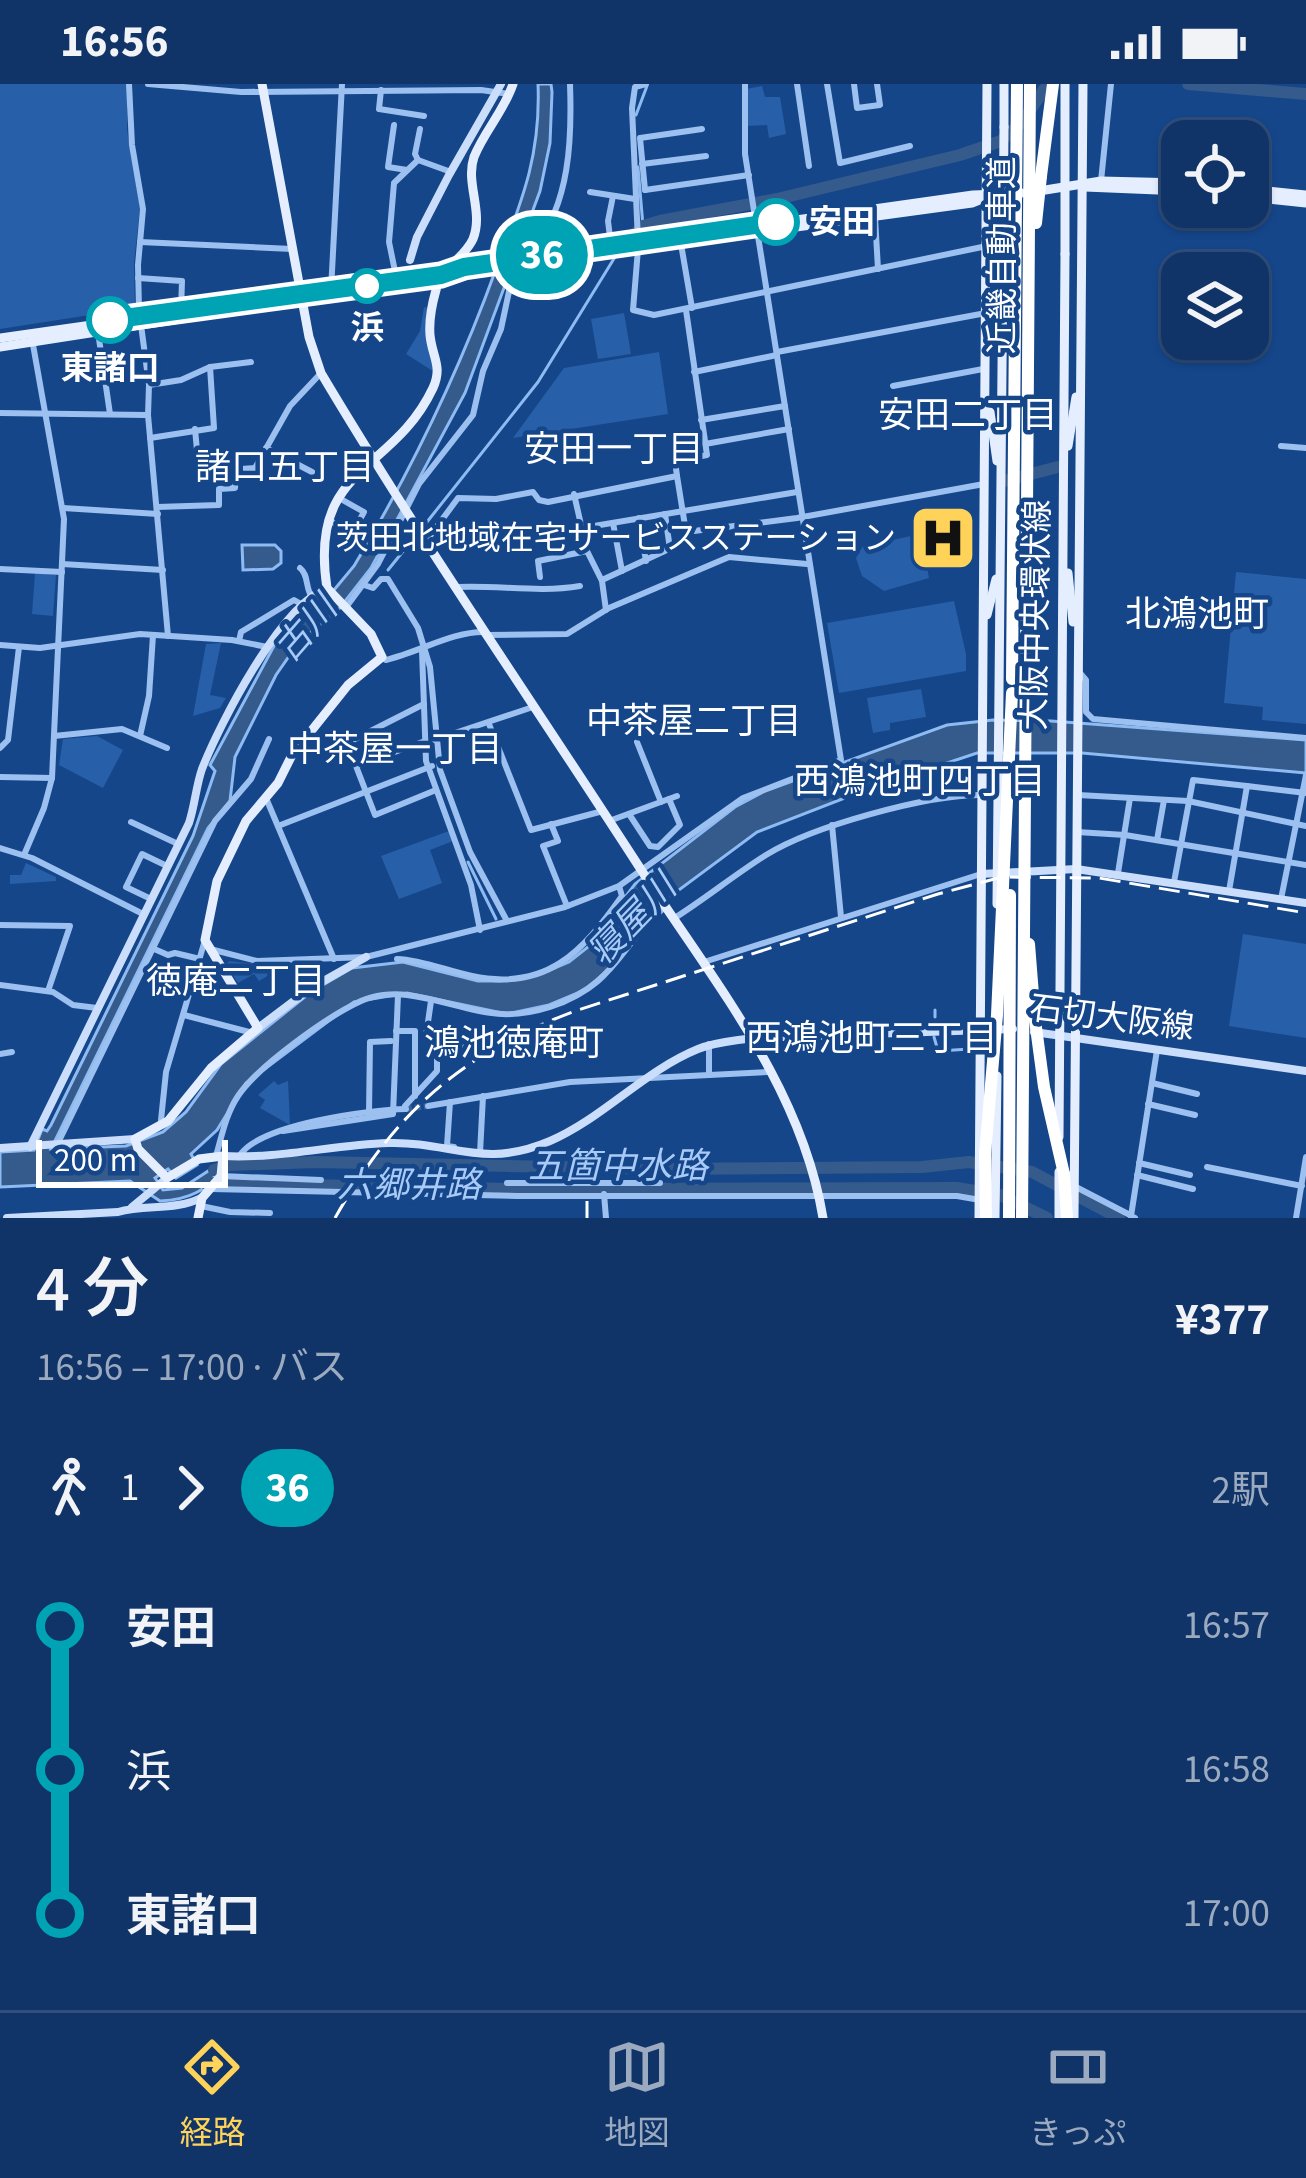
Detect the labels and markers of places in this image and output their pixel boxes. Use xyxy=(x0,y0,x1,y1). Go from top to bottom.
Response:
place label: 安田 xyxy=(809,199,875,246)
marker: 安田 xyxy=(754,200,798,244)
marker: 浜 xyxy=(351,270,383,302)
marker: 東諸口 xyxy=(88,298,132,342)
place label: 浜 xyxy=(351,305,384,352)
place label: 東諸口 xyxy=(61,345,160,392)
hospital icon: 茨田北地域在宅サービスステーション xyxy=(908,503,978,573)
place label: 茨田北地域在宅サービスステーション xyxy=(336,515,896,562)

